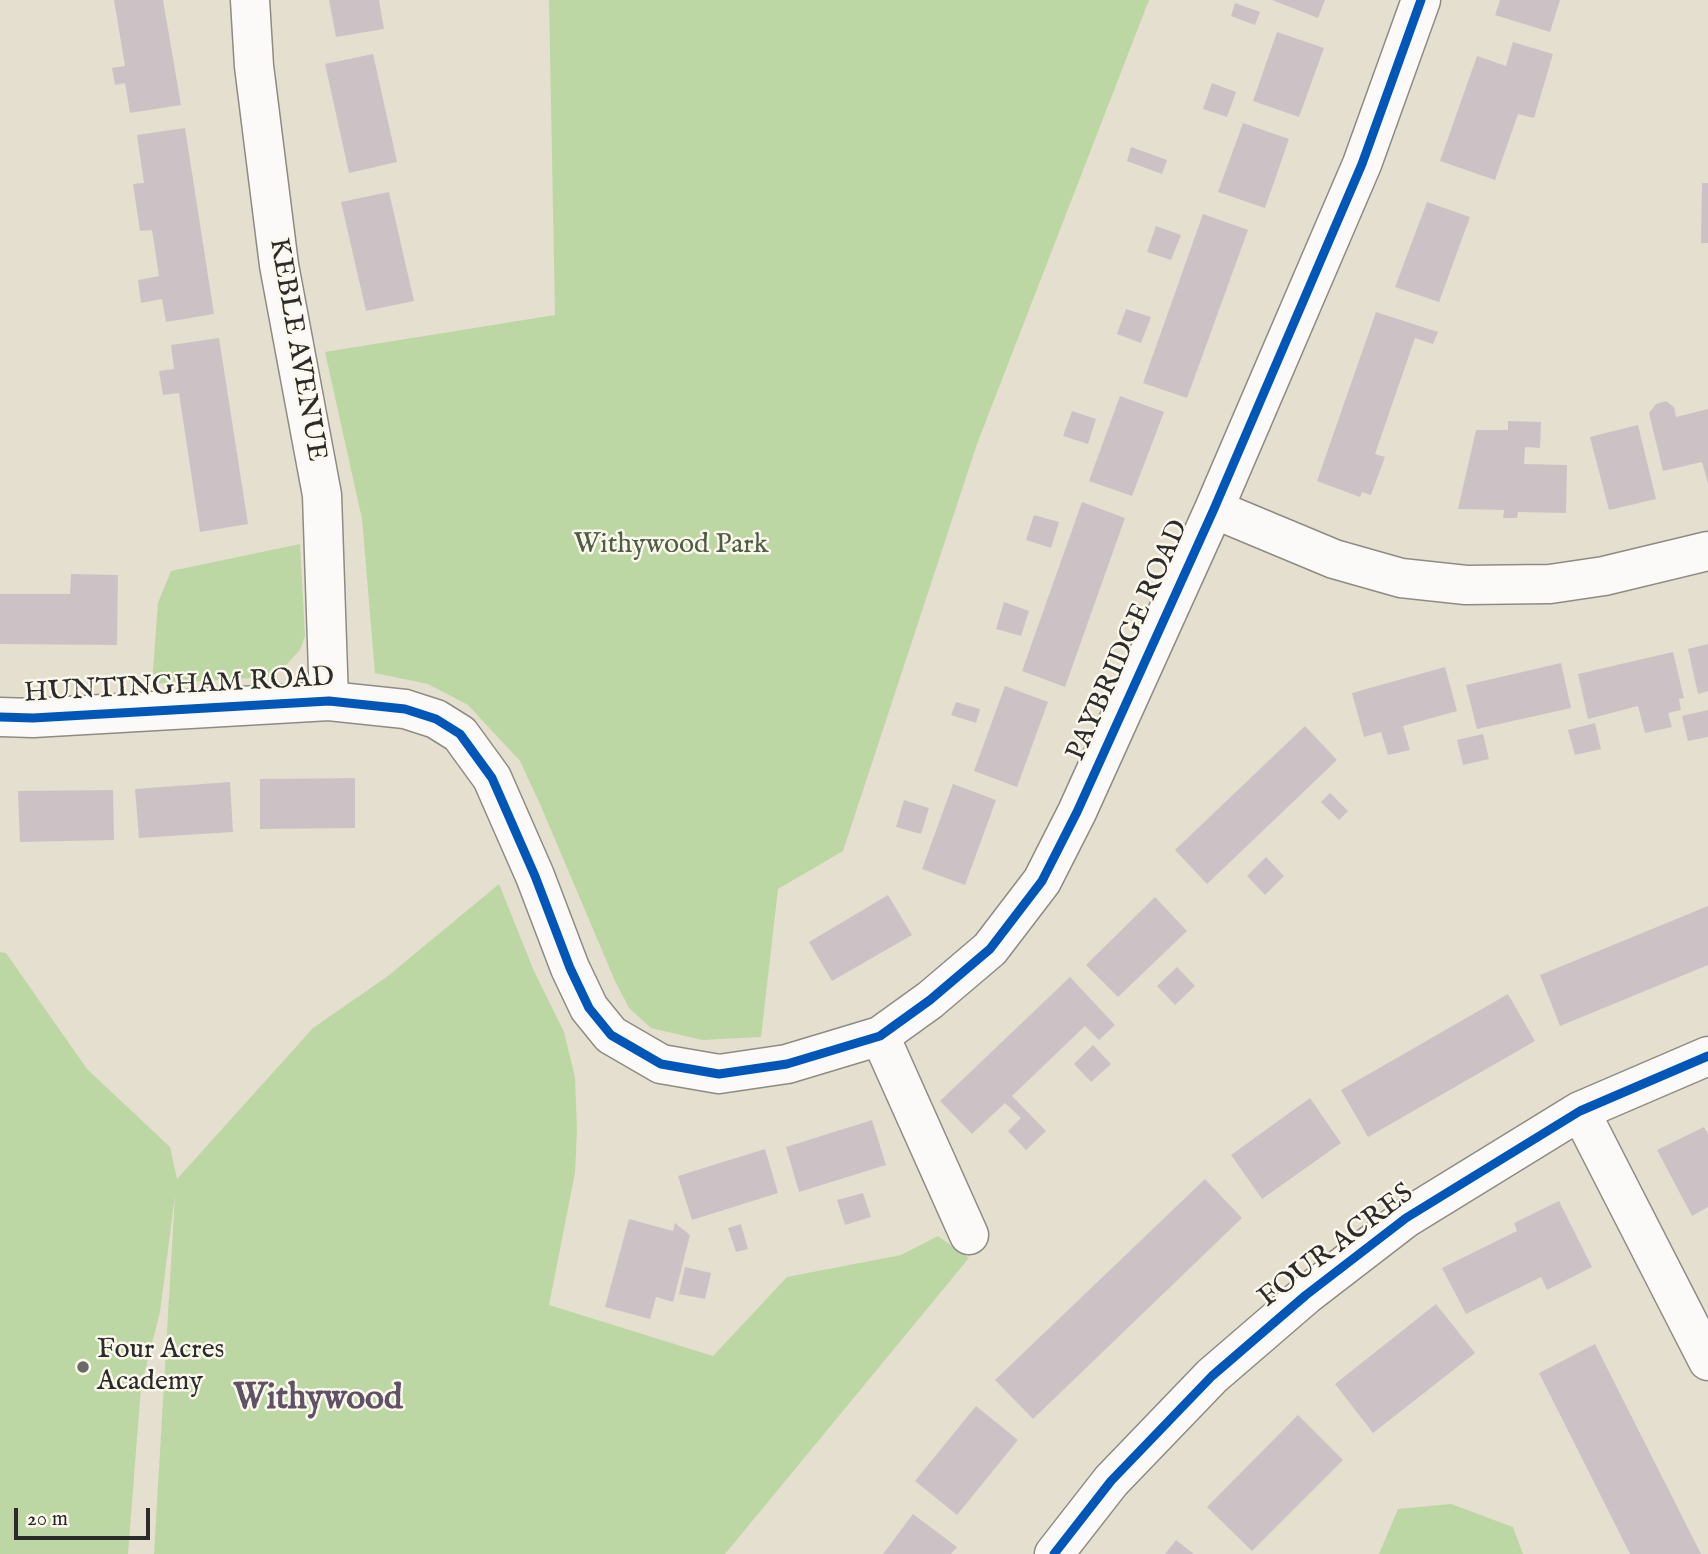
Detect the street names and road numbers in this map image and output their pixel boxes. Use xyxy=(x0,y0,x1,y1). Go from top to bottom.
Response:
street label: KEBLE AVENUE xyxy=(260,236,332,464)
street label: PAYBRIDGE ROAD xyxy=(1061,515,1197,767)
street label: HUNTINGHAM ROAD xyxy=(23,662,335,712)
street label: FOUR ACRES xyxy=(1253,1178,1421,1316)

